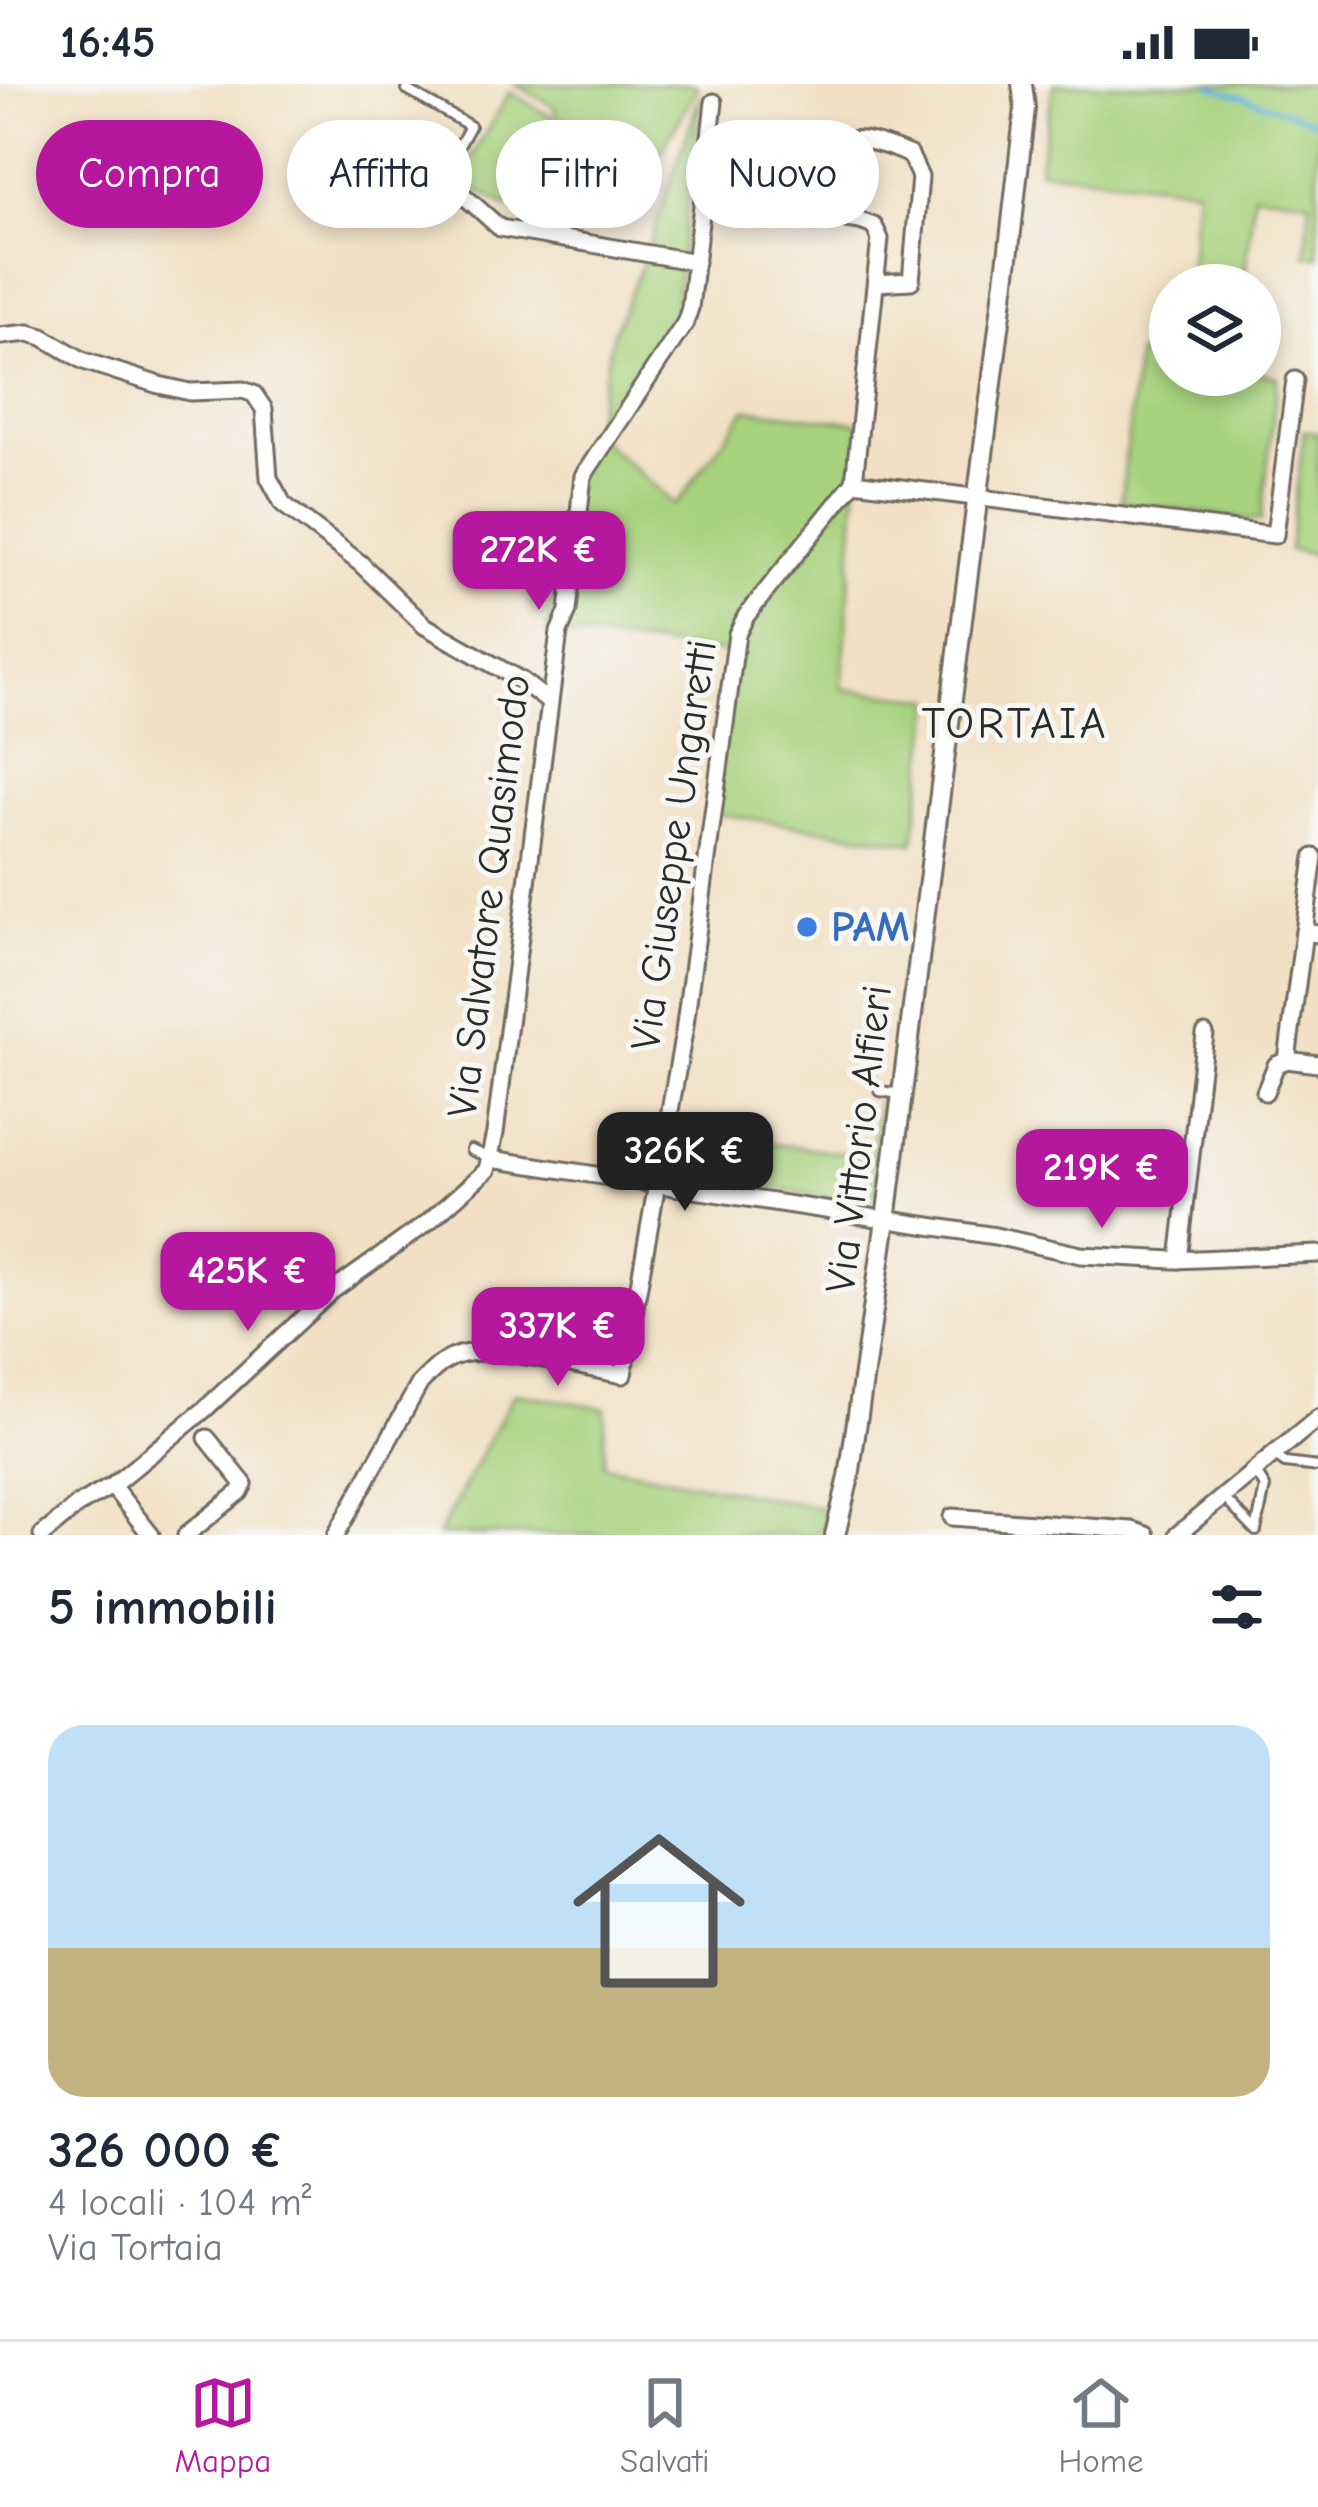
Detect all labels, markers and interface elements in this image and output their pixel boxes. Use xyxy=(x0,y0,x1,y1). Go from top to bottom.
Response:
text: 16:45 xyxy=(60,16,156,68)
chip: Compra xyxy=(36,120,263,228)
chip: Affitta xyxy=(287,120,472,228)
chip: Filtri xyxy=(496,120,662,228)
chip: Nuovo xyxy=(686,120,879,228)
map controls xyxy=(1149,264,1281,396)
button: layers xyxy=(1149,264,1281,396)
pin: 272K € xyxy=(441,511,637,613)
text: 272K € xyxy=(480,527,598,572)
street label: Via Giuseppe Ungaretti xyxy=(621,637,727,1053)
street label: Via Salvatore Quasimodo xyxy=(438,672,540,1120)
district label: TORTAIA xyxy=(921,697,1109,749)
place label: PAM xyxy=(831,903,910,952)
marker: PAM xyxy=(794,914,820,940)
street label: Via Vittorio Alfieri xyxy=(816,982,902,1296)
pin: 326K € xyxy=(587,1112,783,1214)
text: 326K € xyxy=(624,1128,746,1173)
pin: 219K € xyxy=(1004,1129,1200,1231)
text: 219K € xyxy=(1043,1145,1161,1190)
pin: 425K € xyxy=(150,1232,346,1334)
text: 425K € xyxy=(187,1248,309,1293)
pin: 337K € xyxy=(460,1287,656,1389)
text: 337K € xyxy=(499,1303,617,1348)
icon: filters xyxy=(1204,1574,1270,1640)
text: 5 immobili xyxy=(48,1578,277,1637)
icon: home xyxy=(551,1803,767,2019)
text: 326 000 € xyxy=(48,2121,284,2180)
text: 4 locali · 104 m² xyxy=(48,2180,311,2225)
text: Via Tortaia xyxy=(48,2225,223,2270)
tab: Mappa xyxy=(174,2370,271,2480)
tab: Salvati xyxy=(620,2370,710,2480)
tab: Home xyxy=(1058,2370,1144,2480)

